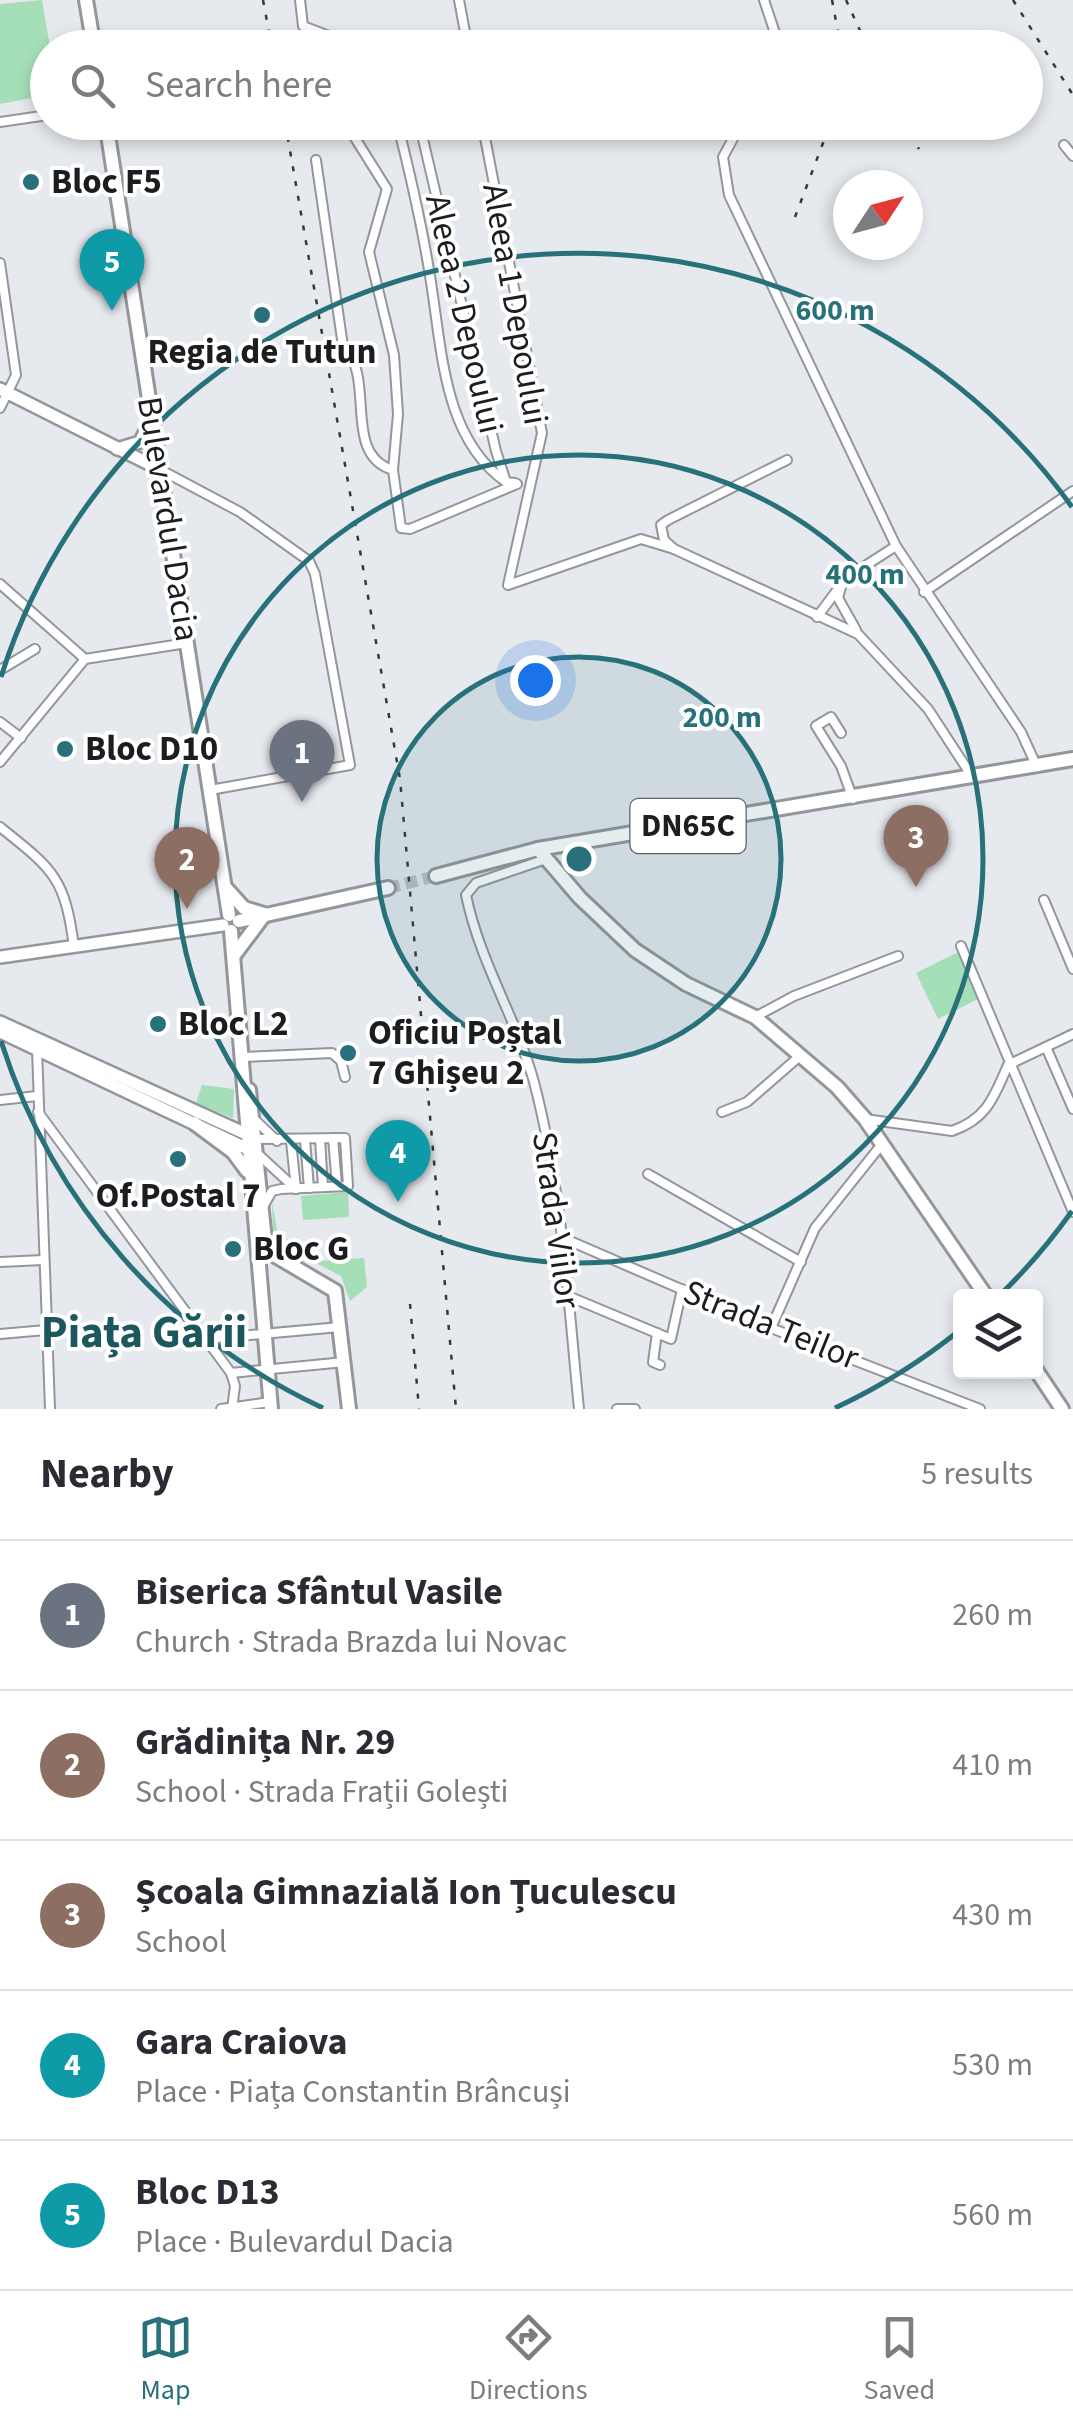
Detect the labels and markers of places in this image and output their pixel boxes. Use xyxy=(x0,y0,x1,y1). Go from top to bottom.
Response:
place label: Bloc F5 xyxy=(51,157,162,207)
marker: Bloc F5 xyxy=(20,171,42,193)
pin: 5 xyxy=(80,228,144,311)
marker: Regia de Tutun xyxy=(251,304,273,326)
place label: Regia de Tutun xyxy=(147,327,377,377)
pin: 1 xyxy=(270,720,334,802)
place label: Bloc D10 xyxy=(85,724,218,774)
marker: Bloc D10 xyxy=(54,738,76,760)
pin: 3 xyxy=(884,804,948,887)
pin: 2 xyxy=(154,826,220,909)
centre of rings xyxy=(561,841,597,877)
place label: Bloc L2 xyxy=(178,999,289,1049)
place label: Oficiu Poștal 7 Ghișeu 2 xyxy=(368,1008,562,1098)
marker: Bloc L2 xyxy=(147,1013,169,1035)
marker: Oficiu Poștal 7 Ghișeu 2 xyxy=(337,1042,359,1064)
pin: 4 xyxy=(366,1120,430,1202)
marker: Of.Postal 7 xyxy=(167,1148,189,1170)
place label: Of.Postal 7 xyxy=(96,1171,260,1221)
place label: Bloc G xyxy=(253,1224,349,1274)
marker: Bloc G xyxy=(222,1238,244,1260)

